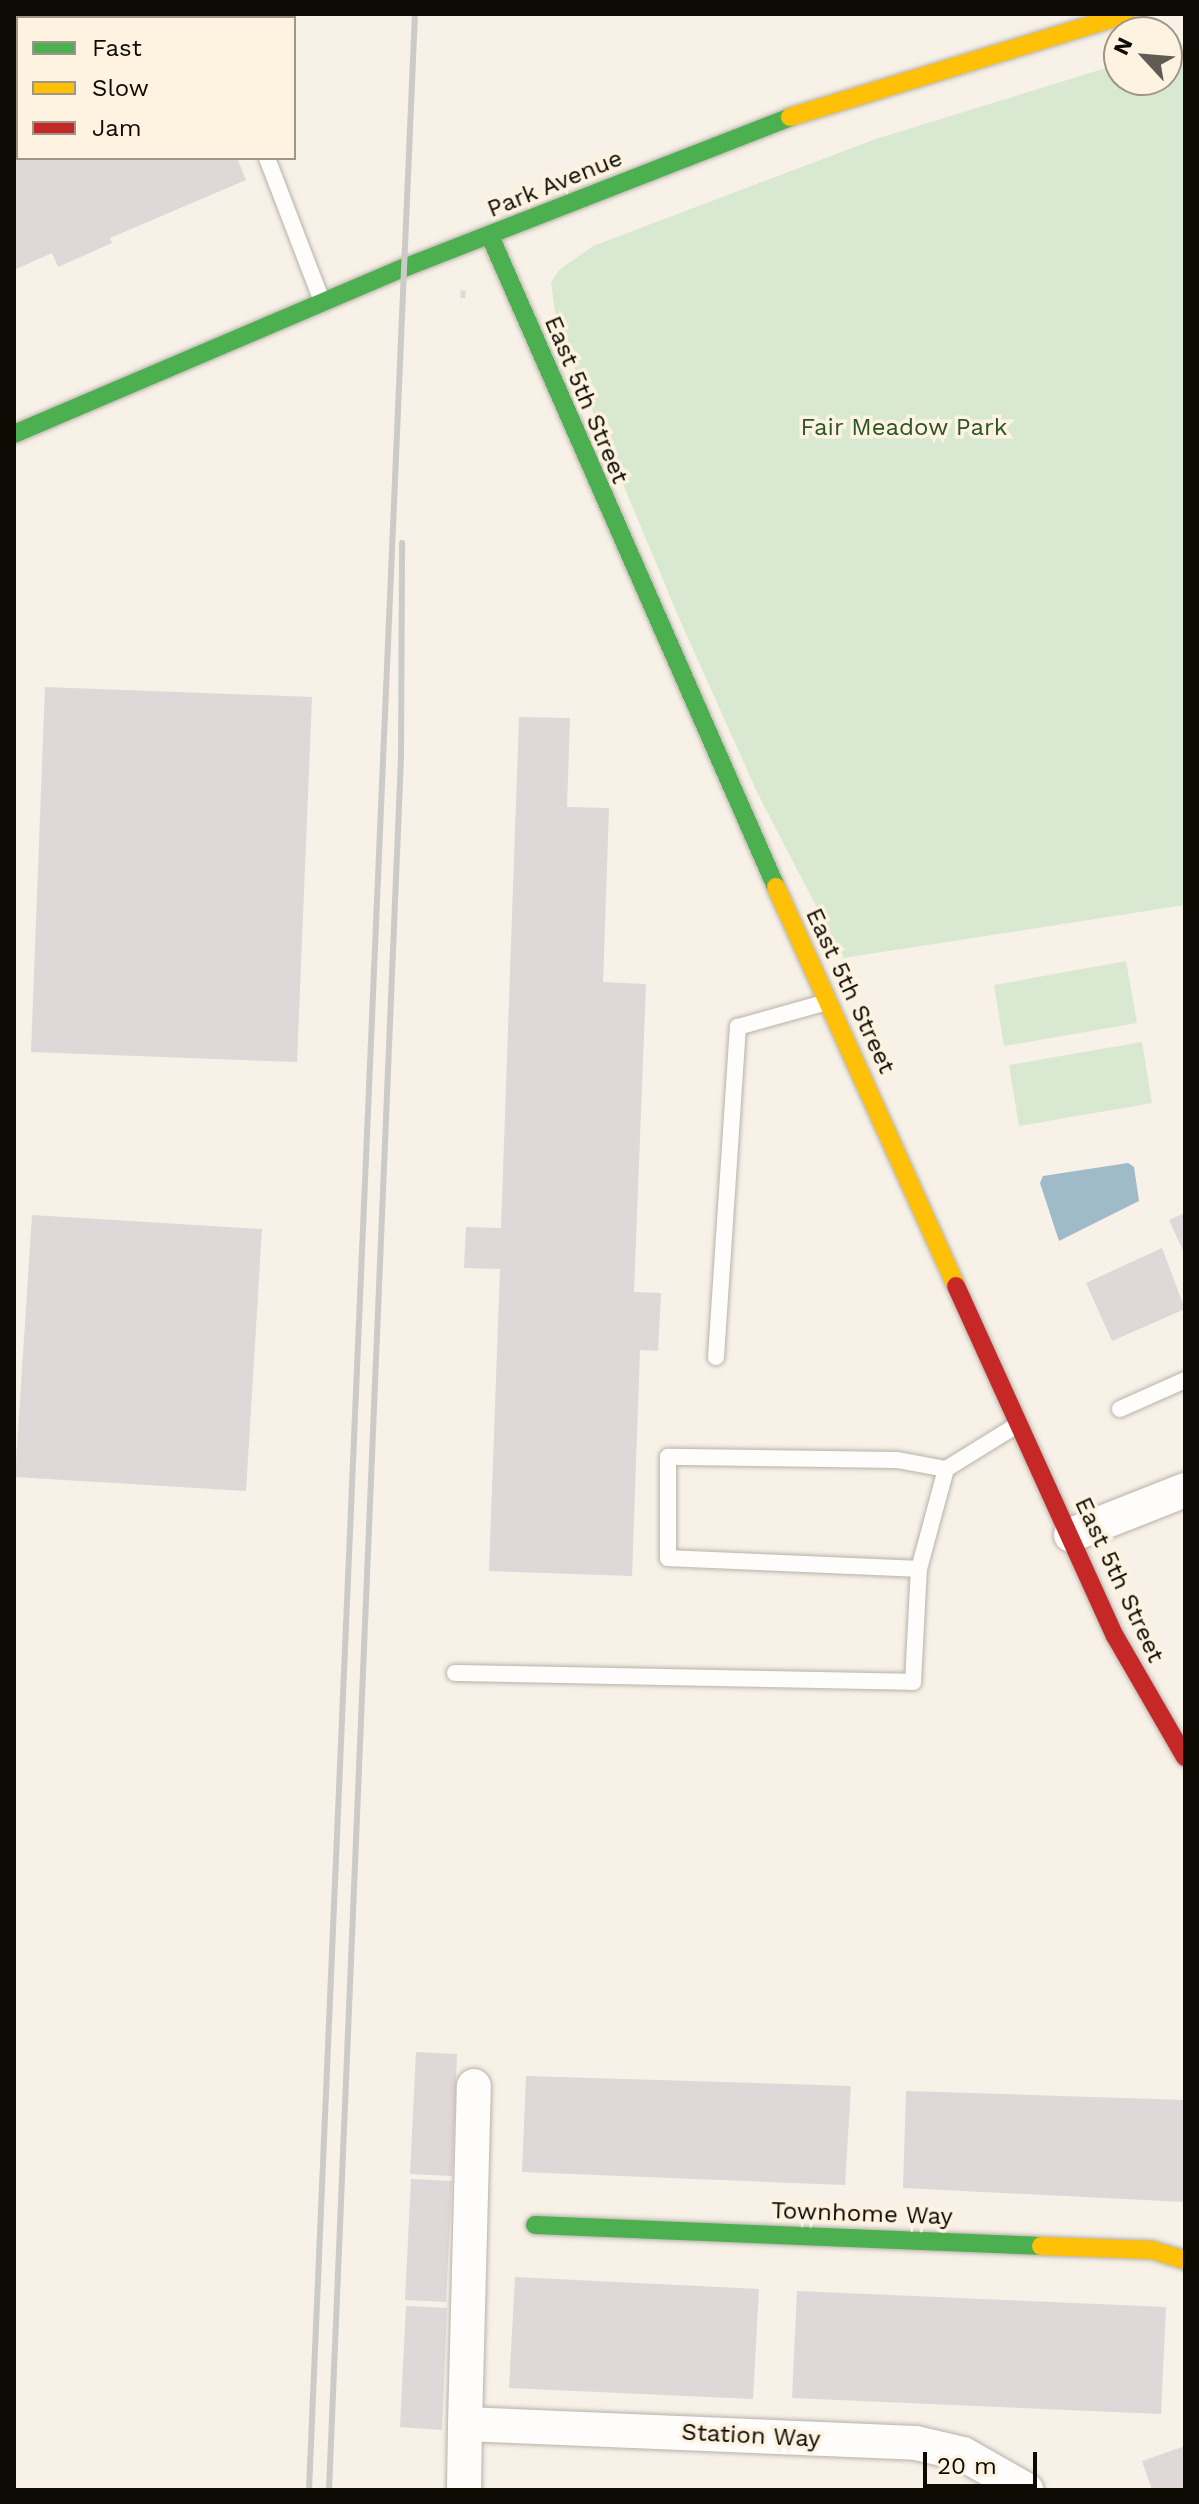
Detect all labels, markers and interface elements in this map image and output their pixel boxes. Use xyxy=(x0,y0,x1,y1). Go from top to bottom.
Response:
legend xyxy=(16,16,296,160)
north arrow xyxy=(1103,16,1183,96)
text: N xyxy=(1108,33,1138,59)
text: Fast xyxy=(92,34,142,62)
text: Slow xyxy=(92,74,149,102)
text: Jam xyxy=(92,114,142,142)
street label: Park Avenue xyxy=(483,144,627,224)
street label: East 5th Street xyxy=(538,312,634,488)
park label: Fair Meadow Park xyxy=(800,414,1008,442)
street label: East 5th Street xyxy=(799,904,901,1078)
street label: East 5th Street xyxy=(1068,1493,1170,1667)
street label: Townhome Way xyxy=(770,2196,954,2232)
street label: Station Way xyxy=(680,2418,822,2454)
scale bar xyxy=(927,2436,1041,2486)
text: 20 m xyxy=(937,2452,997,2480)

